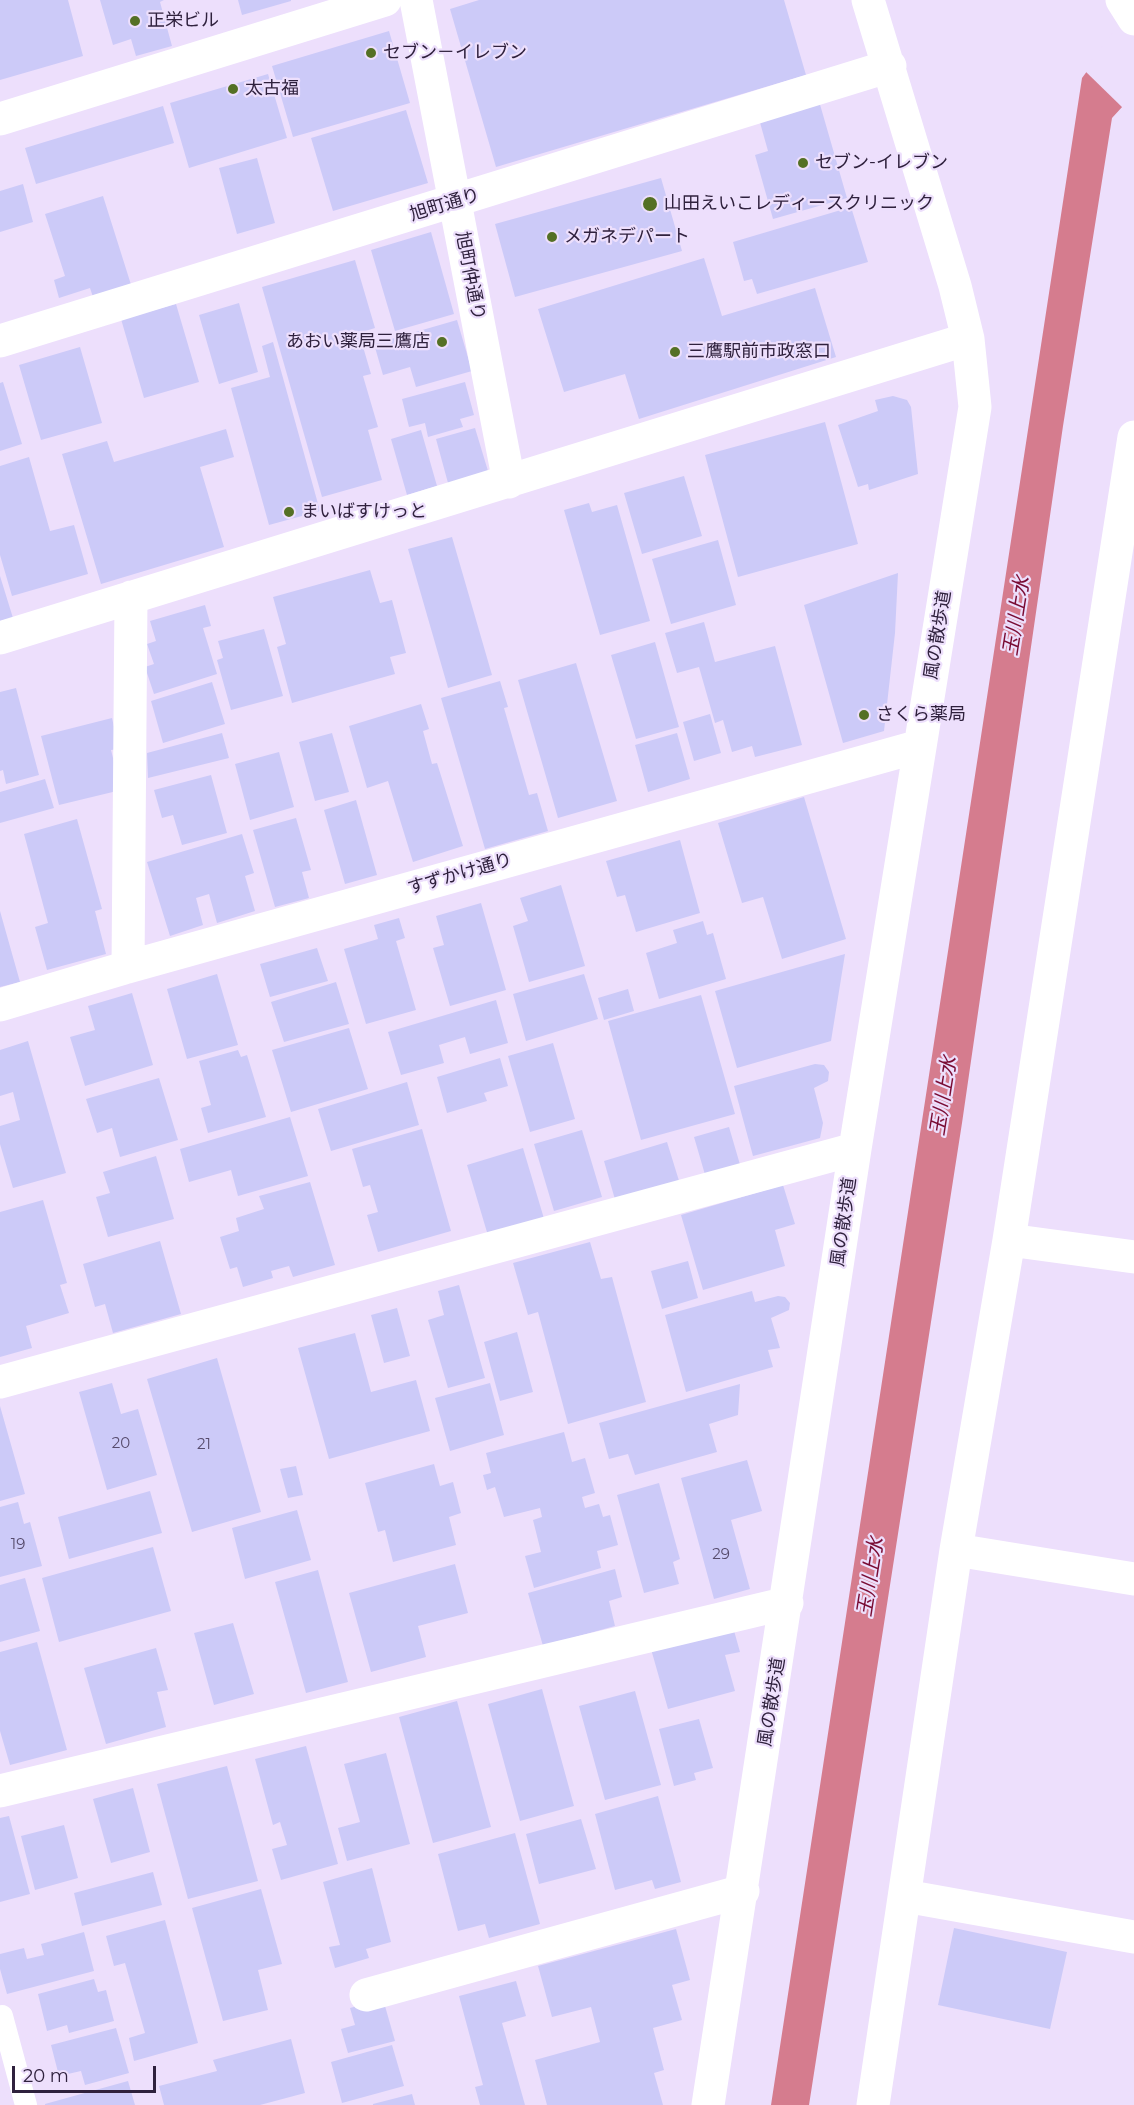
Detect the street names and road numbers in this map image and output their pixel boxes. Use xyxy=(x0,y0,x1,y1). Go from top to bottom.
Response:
street label: 旭町通り xyxy=(407,184,483,226)
street label: 旭町仲通り xyxy=(451,230,489,322)
street label: 風の散歩道 xyxy=(920,589,956,681)
street label: すずかけ通り xyxy=(405,849,515,899)
street label: 風の散歩道 xyxy=(827,1176,861,1268)
street label: 風の散歩道 xyxy=(754,1656,790,1748)

